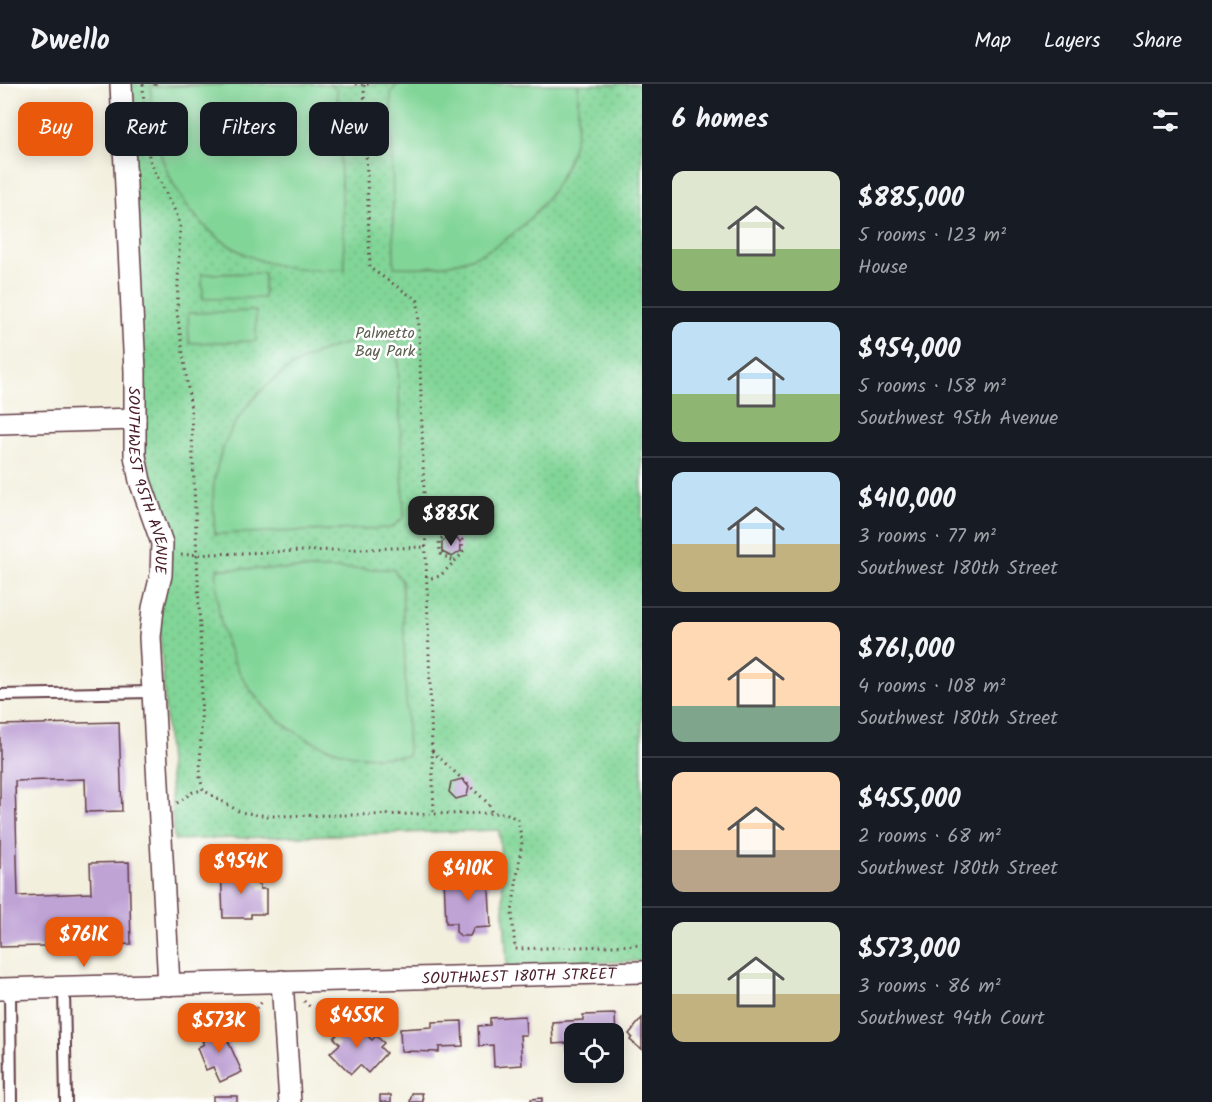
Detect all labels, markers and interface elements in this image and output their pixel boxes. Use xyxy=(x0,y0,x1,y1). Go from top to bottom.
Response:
text: Dwello xyxy=(30,19,110,64)
text: Map xyxy=(974,25,1011,58)
text: Layers xyxy=(1044,25,1100,58)
text: Share xyxy=(1133,25,1182,58)
text: 6 homes xyxy=(672,99,769,141)
chip: Buy xyxy=(18,102,93,156)
chip: Rent xyxy=(105,102,188,156)
chip: Filters xyxy=(200,102,297,156)
chip: New xyxy=(309,102,389,156)
icon: filters xyxy=(1149,104,1182,137)
text: $885,000 xyxy=(858,178,964,220)
icon: home xyxy=(720,195,792,267)
text: 5 rooms · 123 m² xyxy=(858,220,1006,252)
text: House xyxy=(858,252,908,284)
park label: Palmetto Bay Park xyxy=(355,321,416,364)
text: $954,000 xyxy=(858,329,961,371)
icon: home xyxy=(720,346,792,418)
text: 5 rooms · 158 m² xyxy=(858,371,1006,403)
street label: SOUTHWEST 95TH AVENUE xyxy=(121,387,173,575)
text: Southwest 95th Avenue xyxy=(858,403,1058,435)
text: $410,000 xyxy=(858,479,956,521)
pin: $885K xyxy=(409,496,493,547)
icon: home xyxy=(720,496,792,568)
text: $885K xyxy=(422,499,480,531)
text: 3 rooms · 77 m² xyxy=(858,521,996,553)
text: Southwest 180th Street xyxy=(858,553,1058,585)
text: $761,000 xyxy=(858,629,954,671)
icon: home xyxy=(720,646,792,718)
text: 4 rooms · 108 m² xyxy=(858,671,1005,703)
text: Southwest 180th Street xyxy=(858,703,1058,735)
text: $455,000 xyxy=(858,779,961,821)
icon: home xyxy=(720,796,792,868)
text: 2 rooms · 68 m² xyxy=(858,821,1001,853)
pin: $954K xyxy=(199,844,283,895)
text: $954K xyxy=(213,847,269,879)
pin: $410K xyxy=(426,851,510,902)
text: Southwest 180th Street xyxy=(858,853,1058,885)
text: $410K xyxy=(442,854,494,886)
pin: $761K xyxy=(42,917,126,968)
text: $761K xyxy=(59,920,109,952)
text: $573,000 xyxy=(858,929,960,971)
icon: home xyxy=(720,946,792,1018)
street label: SOUTHWEST 180TH STREET xyxy=(421,962,618,992)
text: 3 rooms · 86 m² xyxy=(858,971,1001,1003)
pin: $455K xyxy=(315,998,399,1049)
text: $455K xyxy=(329,1001,385,1033)
pin: $573K xyxy=(177,1003,261,1054)
text: Southwest 94th Court xyxy=(858,1003,1045,1035)
text: $573K xyxy=(192,1006,246,1038)
map controls xyxy=(564,1023,624,1083)
button: locate xyxy=(564,1023,624,1083)

